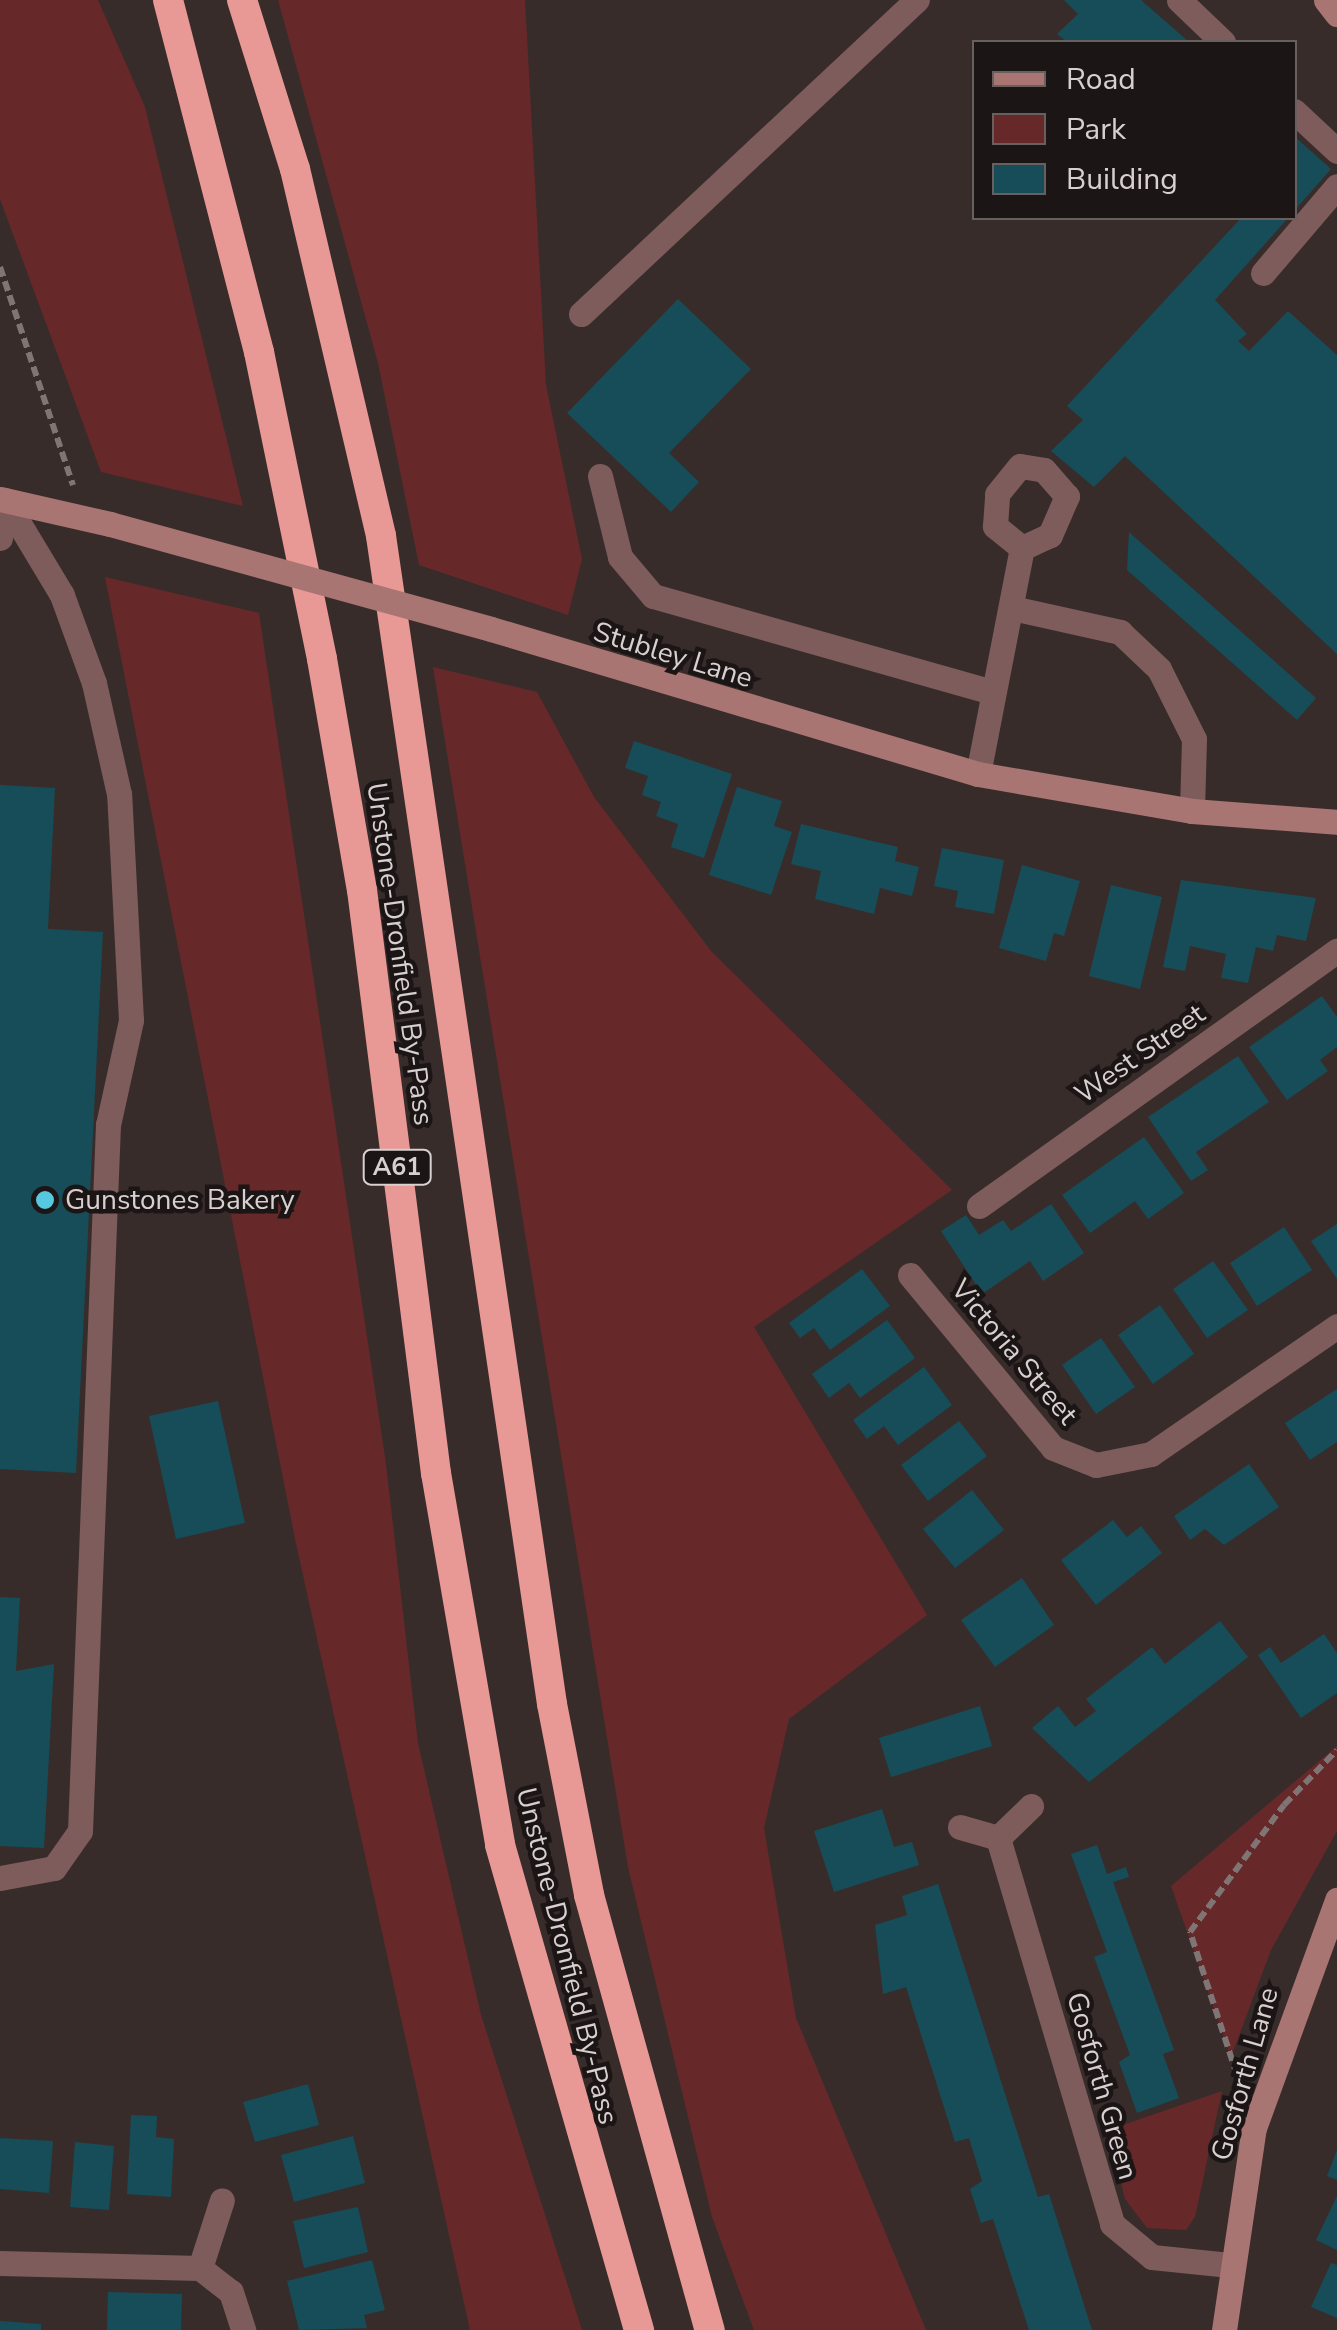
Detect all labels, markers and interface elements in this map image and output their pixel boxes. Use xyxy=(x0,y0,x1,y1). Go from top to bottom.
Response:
legend xyxy=(972,40,1297,220)
text: Road xyxy=(1066,59,1136,100)
text: Park xyxy=(1066,109,1126,150)
text: Building xyxy=(1066,159,1178,200)
street label: Stubley Lane xyxy=(590,615,756,695)
street label: Unstone-Dronfield By-Pass xyxy=(359,781,441,1127)
street label: West Street xyxy=(1069,997,1211,1111)
road number: A61 xyxy=(362,1147,432,1187)
place label: Gunstones Bakery xyxy=(65,1183,295,1217)
marker: Gunstones Bakery xyxy=(34,1189,56,1211)
street label: Victoria Street xyxy=(944,1273,1084,1431)
street label: Unstone-Dronfield By-Pass xyxy=(509,1784,625,2128)
street label: Gosforth Lane xyxy=(1204,1984,1286,2164)
street label: Gosforth Green xyxy=(1059,1988,1145,2184)

